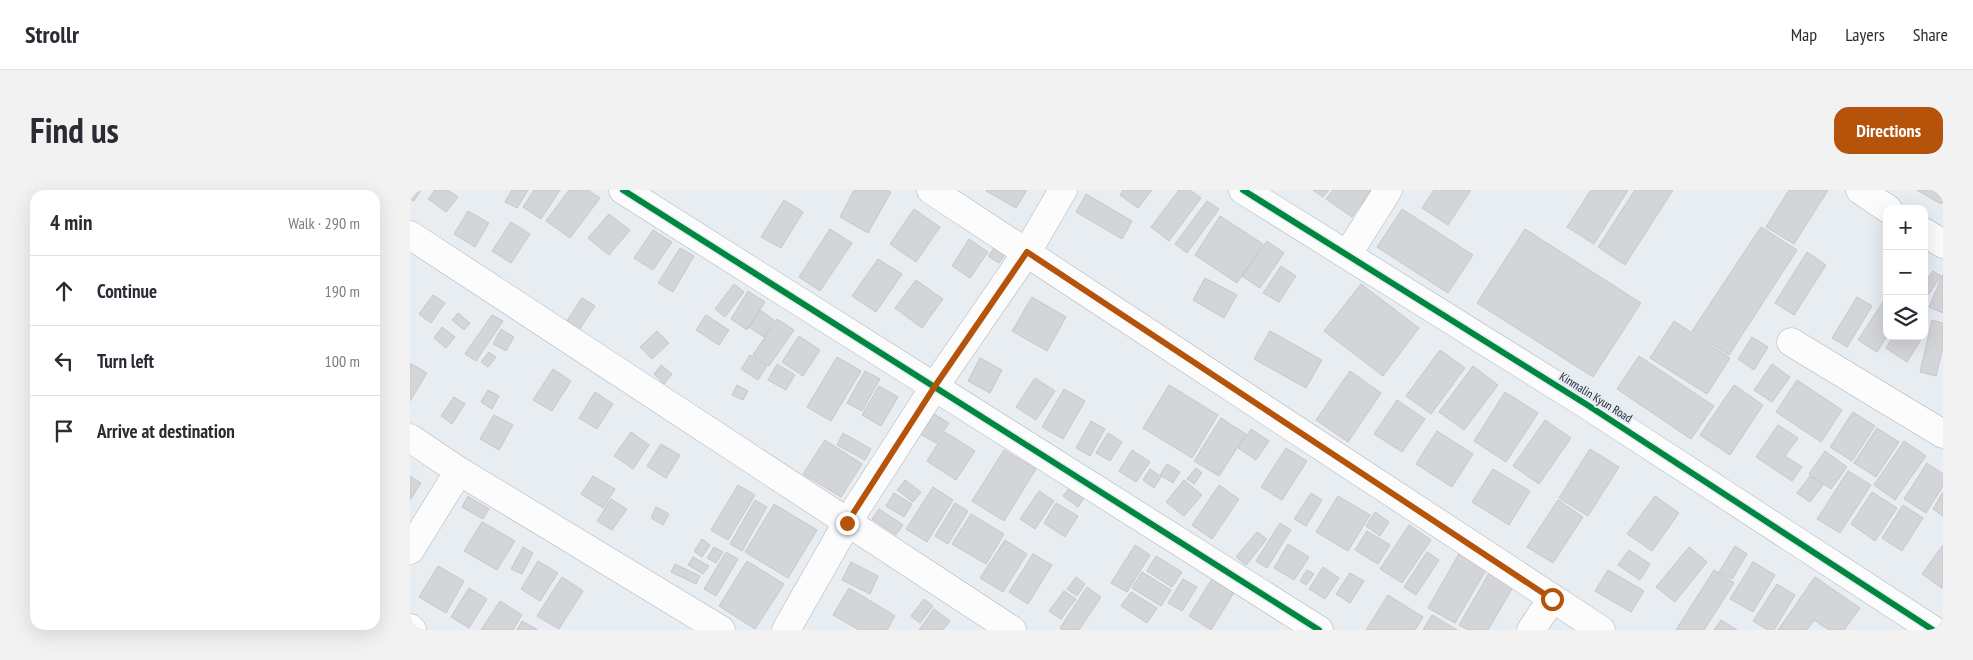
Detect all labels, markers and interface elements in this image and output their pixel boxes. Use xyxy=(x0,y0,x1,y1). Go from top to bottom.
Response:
text: Strollr xyxy=(25,19,79,50)
text: Map xyxy=(1791,23,1817,46)
text: Layers xyxy=(1845,23,1885,46)
text: Share xyxy=(1913,23,1948,46)
text: Find us xyxy=(30,107,119,153)
button: Directions xyxy=(1834,107,1943,154)
map controls xyxy=(1883,205,1928,340)
button: + xyxy=(1883,205,1928,250)
text: 4 min xyxy=(50,209,92,236)
text: Walk · 290 m xyxy=(288,213,360,233)
button: − xyxy=(1883,250,1928,295)
icon: ahead xyxy=(50,277,78,305)
text: Continue xyxy=(97,279,157,303)
text: 190 m xyxy=(325,281,360,301)
button: layers xyxy=(1883,295,1928,340)
icon: left xyxy=(50,347,78,375)
text: Turn left xyxy=(97,349,154,373)
text: 100 m xyxy=(325,351,360,371)
street label: Kinmalin Kyun Road xyxy=(1557,369,1635,425)
icon: arrive xyxy=(50,417,78,445)
text: Arrive at destination xyxy=(97,419,235,443)
route end xyxy=(836,512,859,535)
route start xyxy=(1541,588,1564,611)

